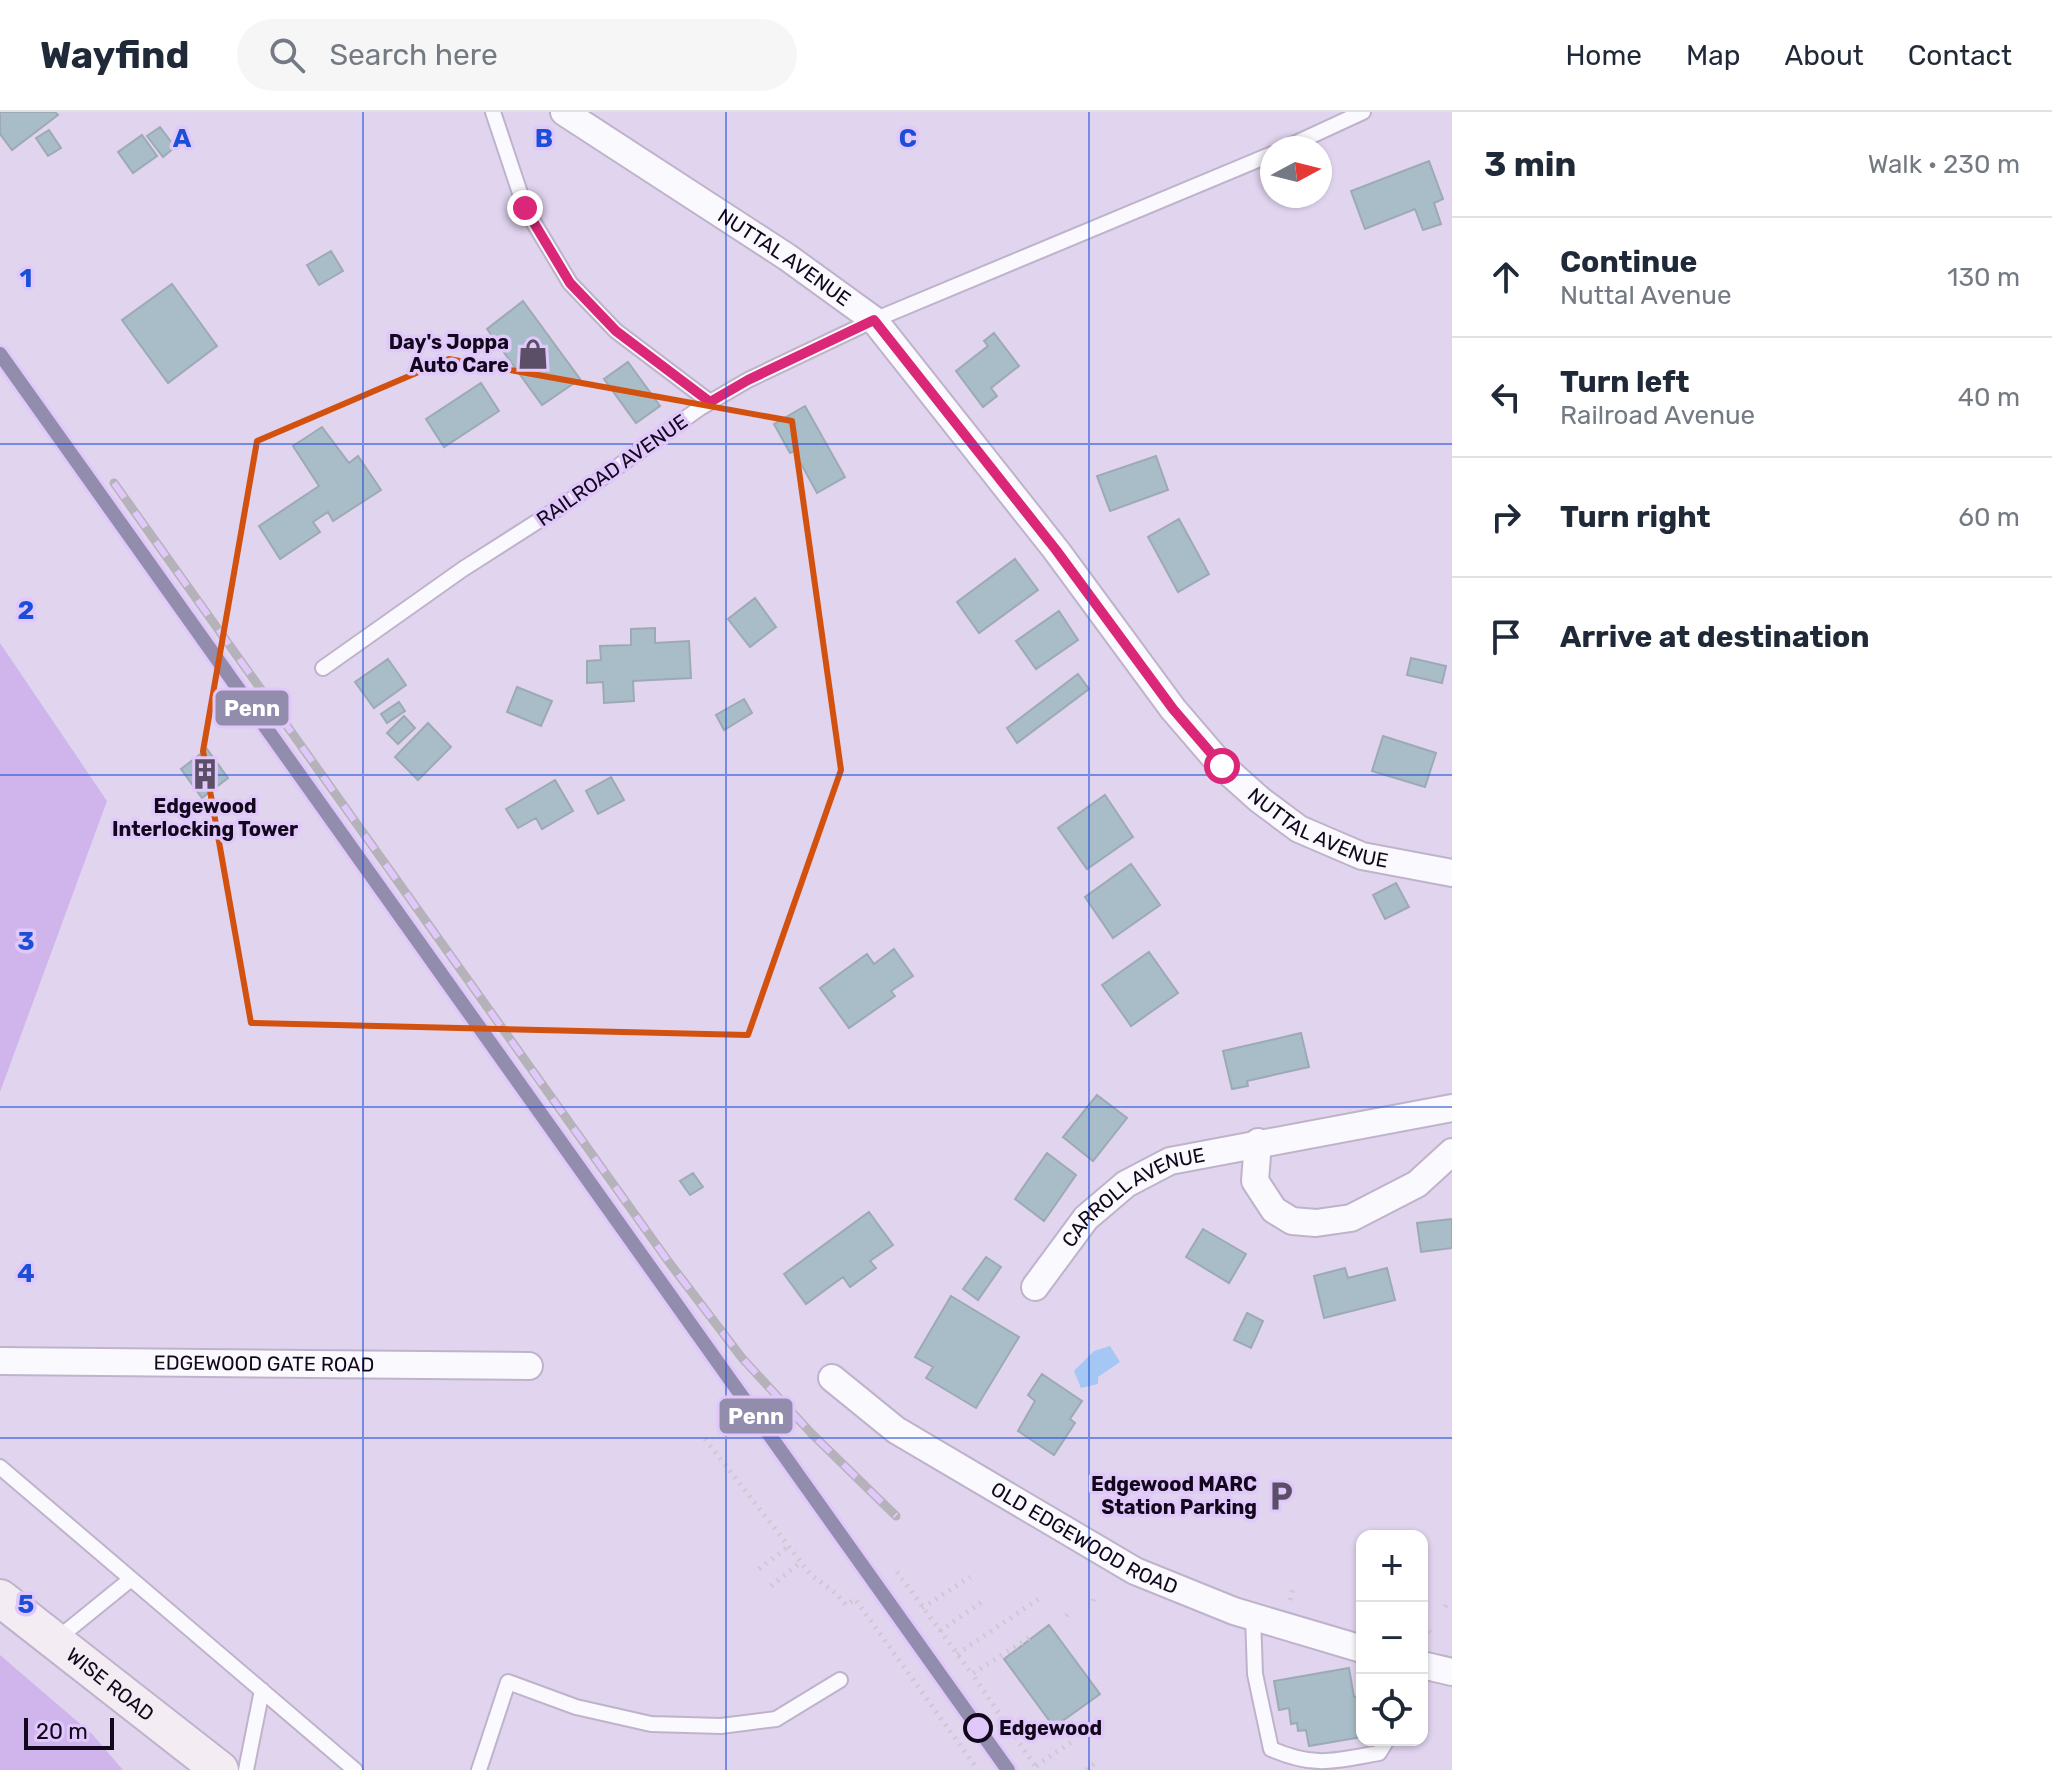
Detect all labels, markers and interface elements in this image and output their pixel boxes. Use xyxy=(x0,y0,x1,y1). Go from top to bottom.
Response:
search box xyxy=(237,19,797,91)
text: Wayfind xyxy=(40,32,189,78)
icon: search xyxy=(265,33,309,77)
text: Search here xyxy=(329,37,498,73)
text: Home xyxy=(1565,39,1642,72)
text: Map xyxy=(1686,39,1740,72)
text: About xyxy=(1784,39,1864,72)
text: Contact xyxy=(1908,39,2012,72)
text: A xyxy=(173,123,192,154)
text: B xyxy=(535,123,553,154)
text: C xyxy=(899,123,917,154)
north arrow xyxy=(1260,136,1332,208)
text: 3 min xyxy=(1484,144,1576,185)
text: Walk · 230 m xyxy=(1868,149,2020,180)
route end xyxy=(507,190,543,226)
street label: NUTTAL AVENUE xyxy=(713,203,856,311)
text: Continue xyxy=(1560,244,1697,280)
icon: ahead xyxy=(1484,255,1528,299)
text: 130 m xyxy=(1947,262,2020,293)
text: 1 xyxy=(20,263,32,294)
text: Nuttal Avenue xyxy=(1560,280,1731,311)
place label: Day's Joppa Auto Care xyxy=(389,330,509,377)
shop icon: Day's Joppa Auto Care xyxy=(516,337,550,371)
text: Turn left xyxy=(1560,364,1690,400)
icon: left xyxy=(1484,375,1528,419)
text: 40 m xyxy=(1958,382,2020,413)
text: Railroad Avenue xyxy=(1560,400,1755,431)
street label: RAILROAD AVENUE xyxy=(532,409,692,531)
icon: right xyxy=(1484,495,1528,539)
text: Turn right xyxy=(1560,499,1711,535)
text: 60 m xyxy=(1958,502,2020,533)
text: 2 xyxy=(18,595,34,626)
icon: arrive xyxy=(1484,615,1528,659)
text: Arrive at destination xyxy=(1560,619,1870,655)
line badge: Penn xyxy=(214,689,290,727)
text: Penn xyxy=(224,695,280,722)
route start xyxy=(1204,748,1240,784)
building icon: Edgewood Interlocking Tower xyxy=(188,757,222,791)
street label: NUTTAL AVENUE xyxy=(1243,783,1390,873)
place label: Edgewood Interlocking Tower xyxy=(112,794,298,841)
text: 3 xyxy=(17,926,35,957)
street label: CARROLL AVENUE xyxy=(1057,1143,1207,1252)
text: 4 xyxy=(17,1258,35,1289)
street label: EDGEWOOD GATE ROAD xyxy=(153,1350,374,1377)
line badge: Penn xyxy=(718,1397,794,1435)
text: Penn xyxy=(728,1403,784,1430)
place label: Edgewood MARC Station Parking xyxy=(1091,1472,1257,1519)
street label: OLD EDGEWOOD ROAD xyxy=(987,1477,1181,1599)
parking icon: Edgewood MARC Station Parking xyxy=(1264,1479,1298,1513)
map controls xyxy=(1356,1530,1428,1746)
button: + xyxy=(1356,1530,1428,1602)
text: 5 xyxy=(18,1589,34,1620)
button: − xyxy=(1356,1602,1428,1674)
street label: WISE ROAD xyxy=(62,1643,159,1726)
button: locate xyxy=(1356,1674,1428,1746)
scale bar xyxy=(24,1714,114,1750)
marker: Edgewood xyxy=(964,1714,992,1742)
place label: Edgewood xyxy=(999,1716,1102,1740)
text: 20 m xyxy=(36,1718,88,1745)

